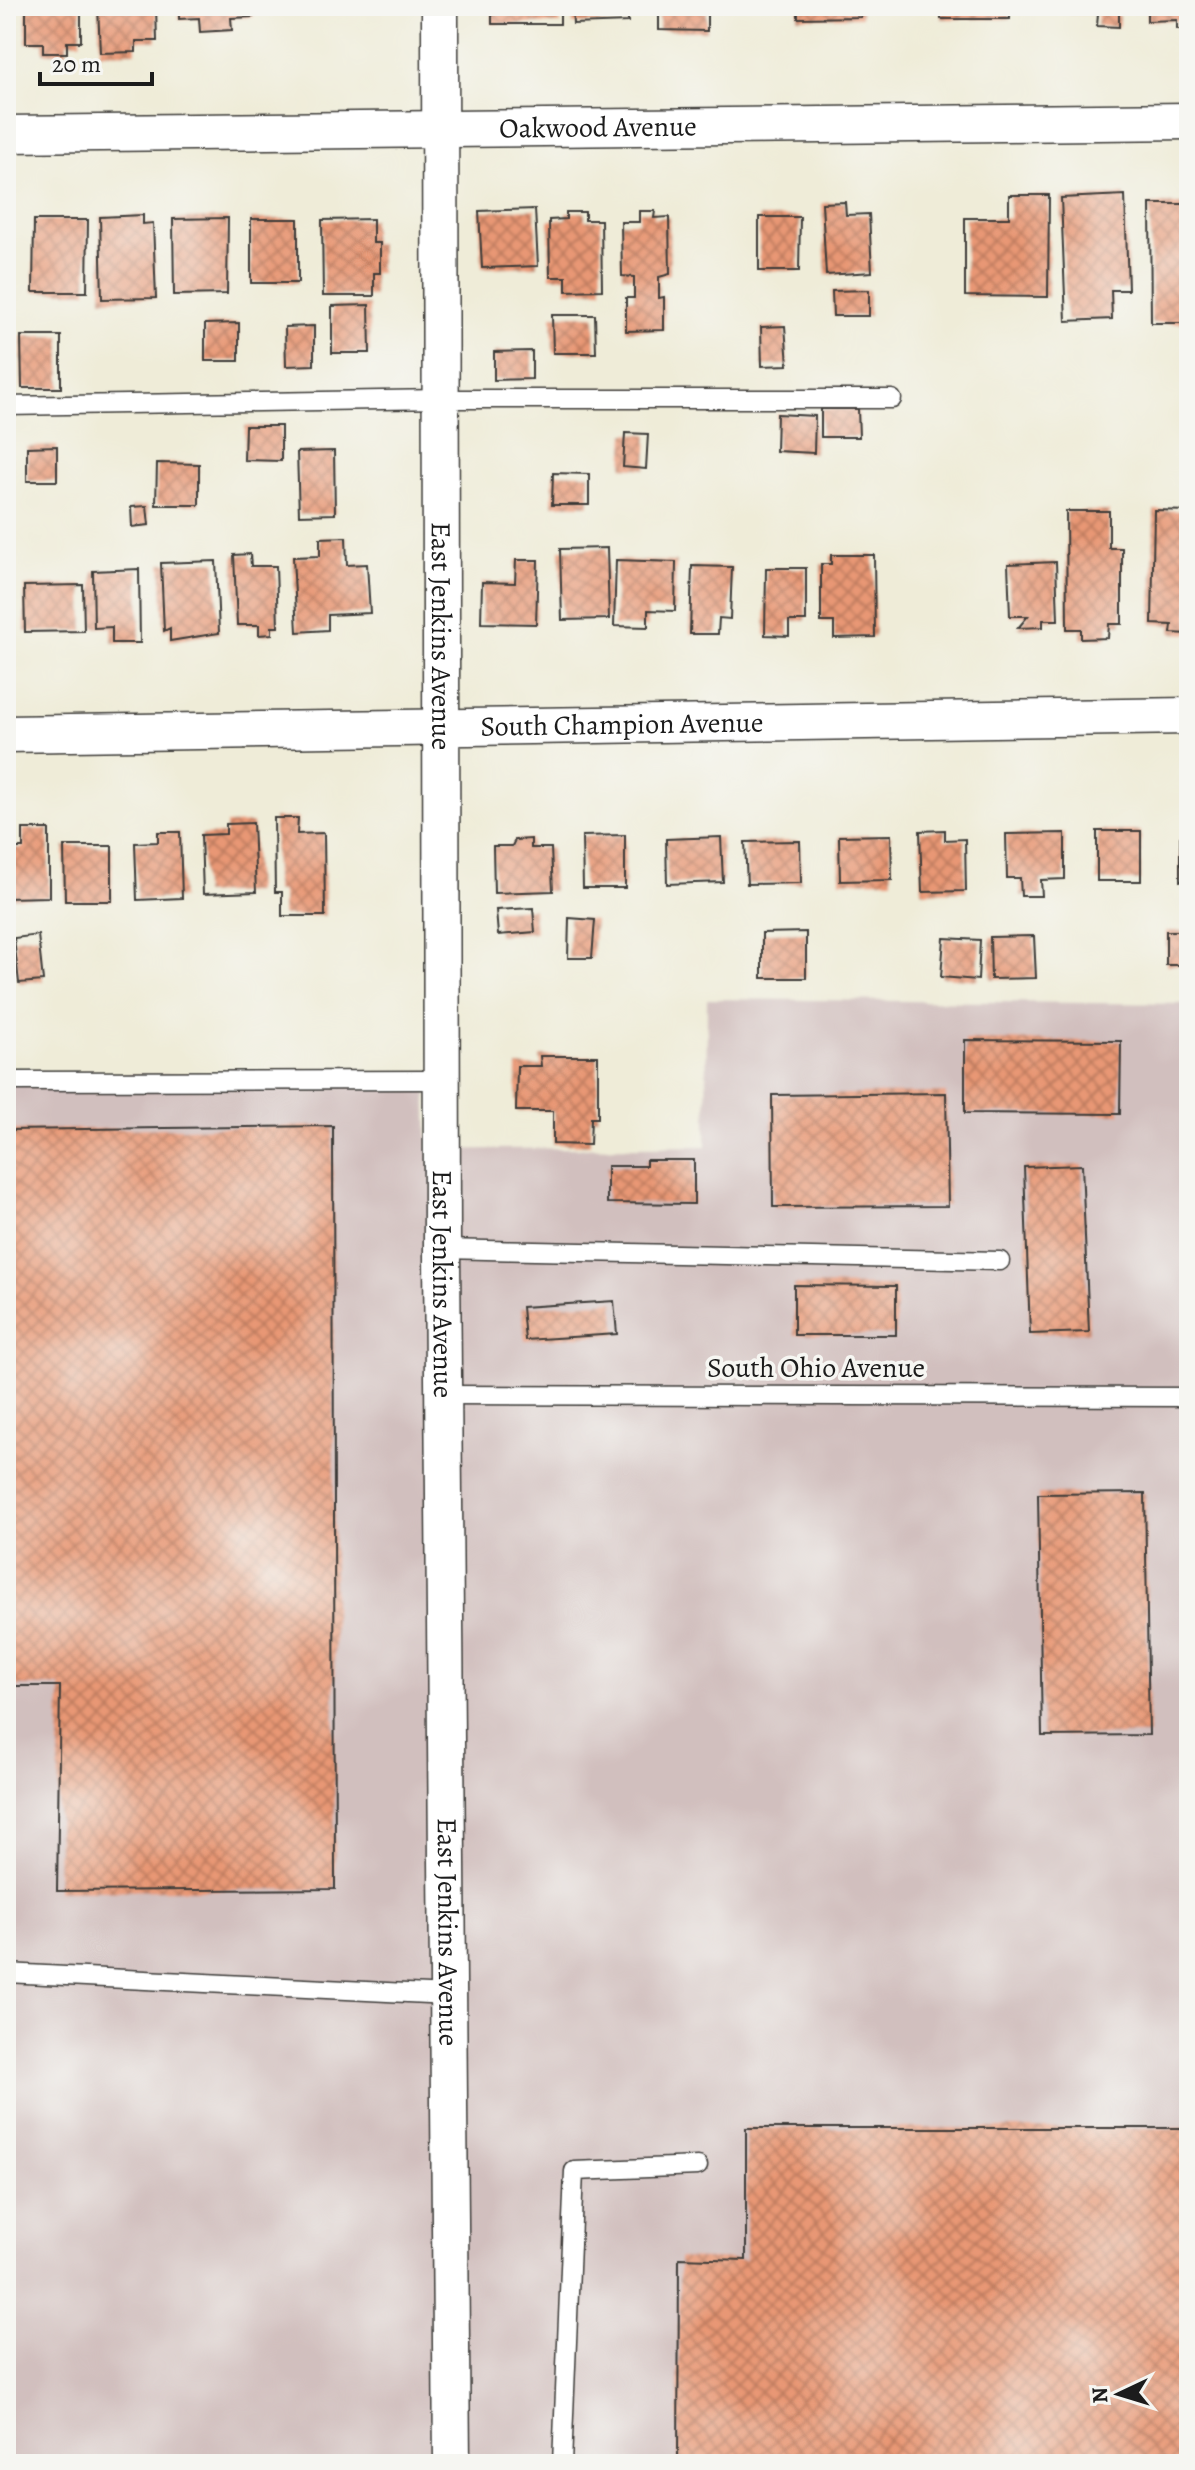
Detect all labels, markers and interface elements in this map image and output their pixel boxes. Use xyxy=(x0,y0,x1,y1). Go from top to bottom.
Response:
scale bar xyxy=(40,36,152,86)
text: 20 m xyxy=(52,48,101,80)
street label: Oakwood Avenue xyxy=(499,107,697,148)
street label: East Jenkins Avenue xyxy=(422,522,460,750)
street label: South Champion Avenue xyxy=(480,703,764,746)
street label: East Jenkins Avenue xyxy=(423,1170,462,1398)
street label: South Ohio Avenue xyxy=(707,1349,925,1387)
street label: East Jenkins Avenue xyxy=(428,1818,468,2046)
north arrow xyxy=(1079,2354,1159,2434)
text: N xyxy=(1085,2386,1116,2404)

